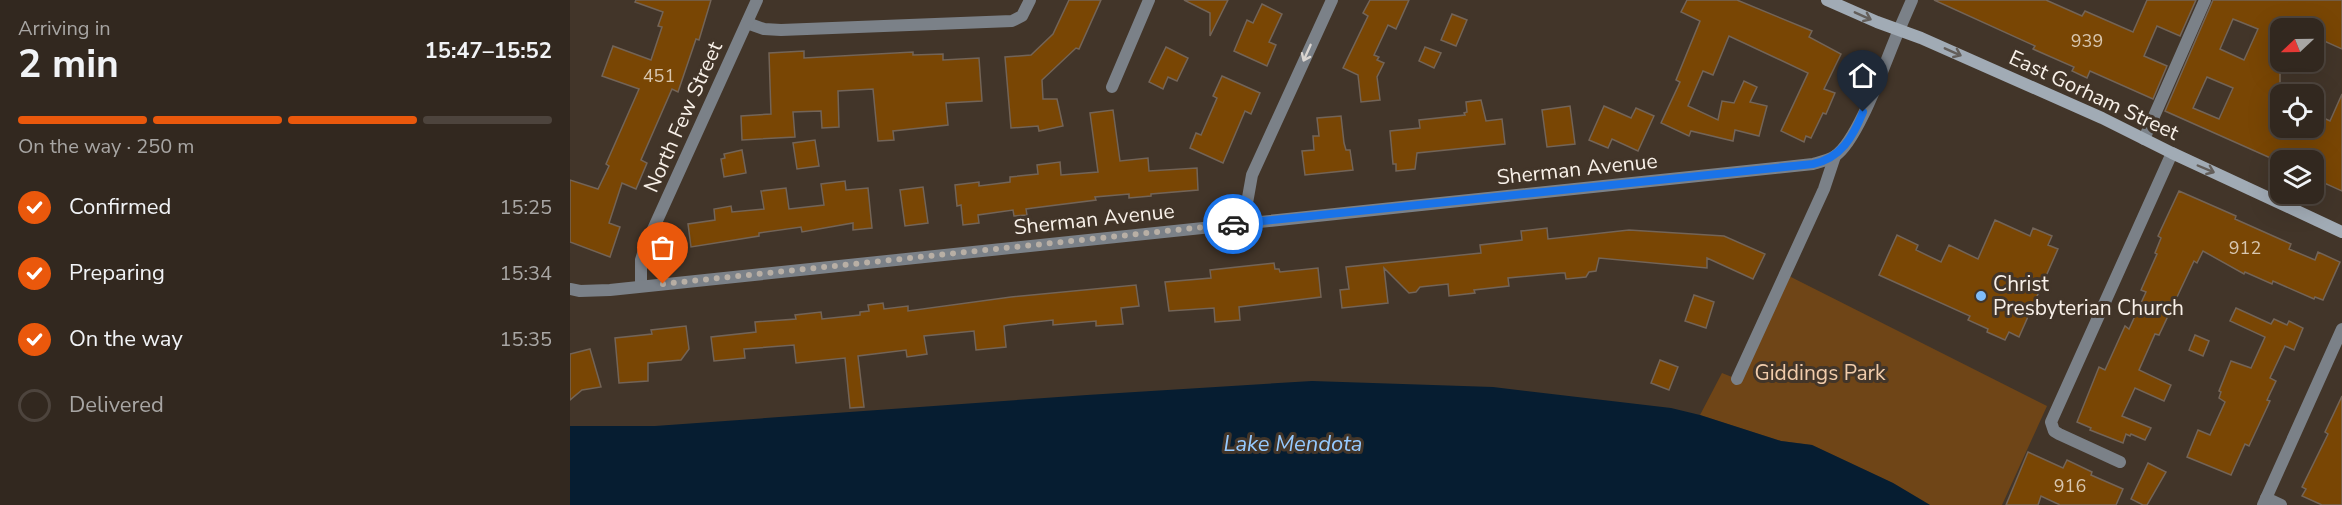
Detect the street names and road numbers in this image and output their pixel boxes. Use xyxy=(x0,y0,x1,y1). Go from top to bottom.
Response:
street label: North Few Street xyxy=(637,37,729,197)
street label: East Gorham Street xyxy=(2005,43,2184,147)
street label: Sherman Avenue xyxy=(1495,147,1659,191)
street label: Sherman Avenue xyxy=(1012,197,1176,241)

